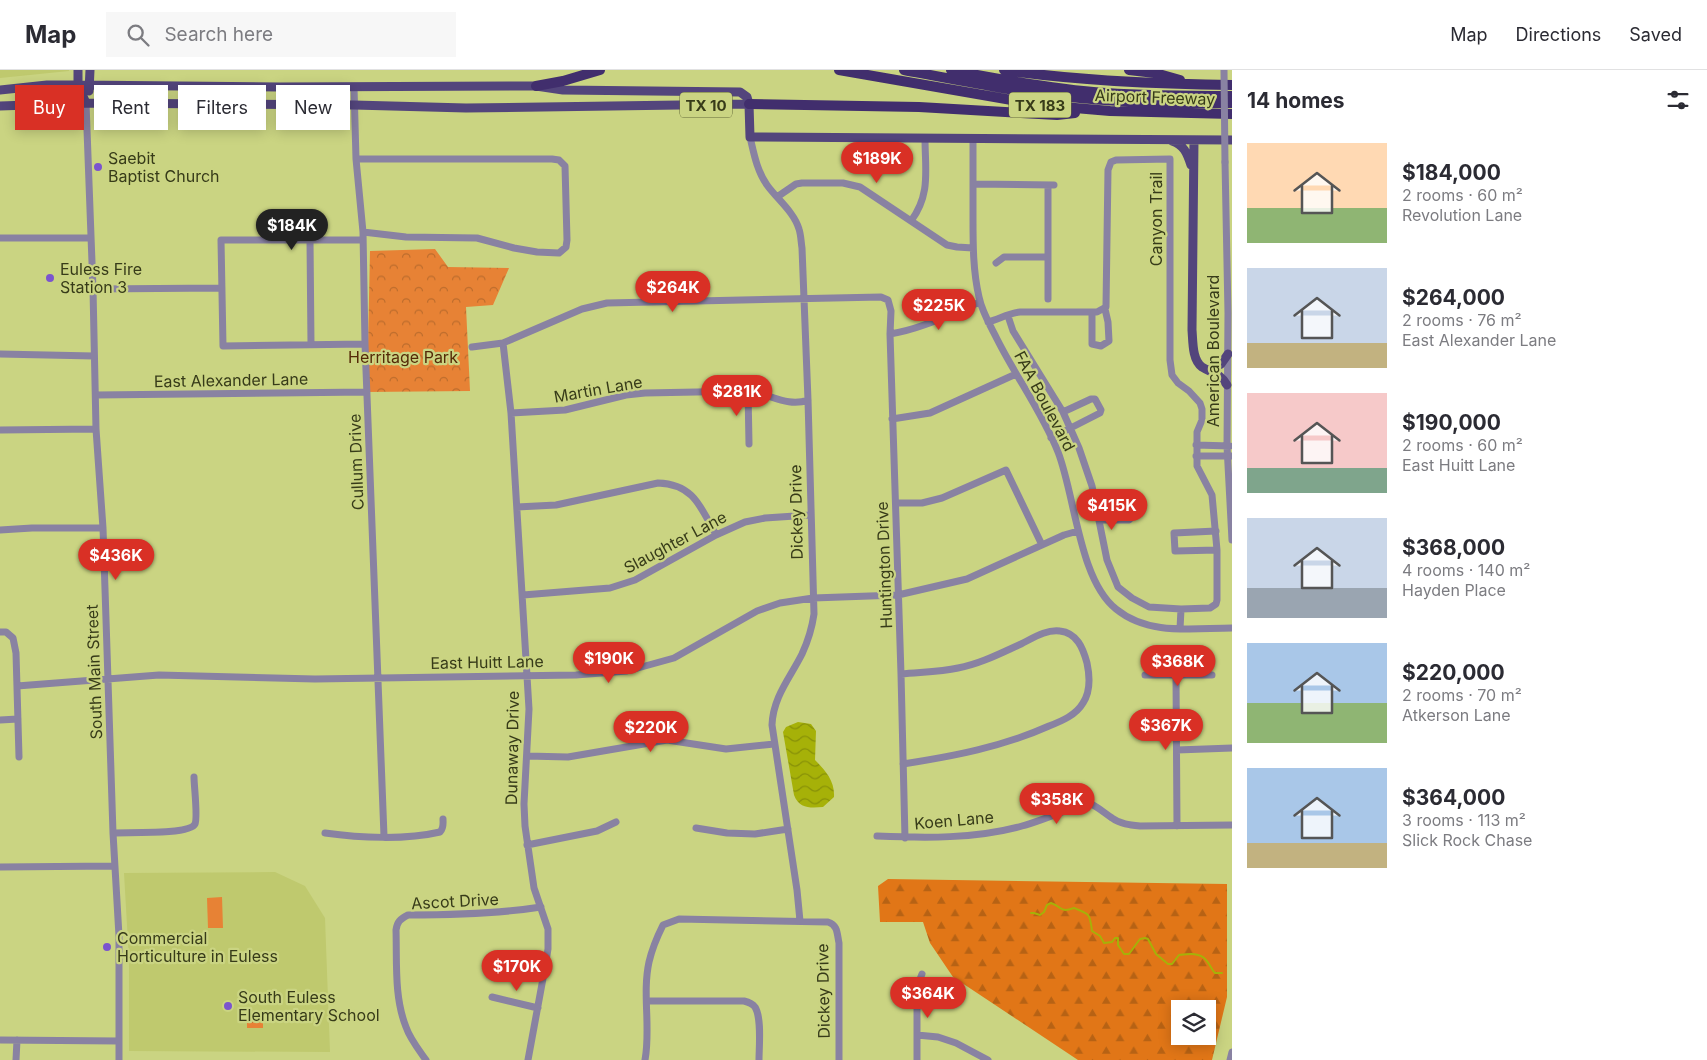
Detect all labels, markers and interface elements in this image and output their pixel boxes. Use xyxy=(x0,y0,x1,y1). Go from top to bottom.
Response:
search box xyxy=(106,12,456,57)
text: Map xyxy=(25,20,76,49)
icon: search xyxy=(124,21,152,49)
text: Search here xyxy=(164,23,273,46)
text: Map xyxy=(1450,24,1488,45)
text: Directions xyxy=(1516,24,1601,45)
text: Saved xyxy=(1629,24,1682,45)
chip: Buy xyxy=(15,85,84,130)
chip: Rent xyxy=(94,85,168,130)
chip: Filters xyxy=(178,85,266,130)
chip: New xyxy=(276,85,350,130)
street label: Airport Freeway xyxy=(1094,85,1216,109)
icon: filters xyxy=(1664,86,1692,114)
text: 14 homes xyxy=(1247,88,1345,113)
road number: TX 10 xyxy=(680,92,732,118)
road number: TX 183 xyxy=(1009,92,1071,118)
pin: $189K xyxy=(842,142,912,184)
place label: Saebit Baptist Church xyxy=(108,148,220,186)
text: $189K xyxy=(852,148,902,168)
text: $184,000 xyxy=(1402,160,1501,185)
marker: Saebit Baptist Church xyxy=(92,161,104,173)
icon: home xyxy=(1287,163,1347,223)
street label: Canyon Trail xyxy=(1146,172,1166,266)
text: 2 rooms · 60 m² xyxy=(1402,185,1523,205)
text: Revolution Lane xyxy=(1402,205,1522,225)
pin: $184K xyxy=(257,208,327,251)
text: $184K xyxy=(267,215,317,235)
place label: Euless Fire Station 3 xyxy=(60,259,142,297)
pin: $264K xyxy=(638,270,708,313)
marker: Euless Fire Station 3 xyxy=(44,272,56,284)
street label: American Boulevard xyxy=(1203,275,1223,427)
text: $264K xyxy=(646,277,700,297)
text: $264,000 xyxy=(1402,285,1505,310)
pin: $225K xyxy=(904,288,974,331)
icon: home xyxy=(1287,288,1347,348)
text: $225K xyxy=(913,295,965,315)
text: 2 rooms · 76 m² xyxy=(1402,310,1522,330)
text: East Alexander Lane xyxy=(1402,330,1556,350)
park label: Herritage Park xyxy=(348,347,458,367)
street label: FAA Boulevard xyxy=(1010,347,1080,455)
street label: East Alexander Lane xyxy=(154,369,308,391)
street label: Martin Lane xyxy=(552,371,644,407)
pin: $281K xyxy=(702,374,772,417)
text: $281K xyxy=(712,381,762,401)
text: $190,000 xyxy=(1402,410,1501,435)
street label: Cullum Drive xyxy=(344,413,368,511)
icon: home xyxy=(1287,413,1347,473)
text: 2 rooms · 60 m² xyxy=(1402,435,1523,455)
text: East Huitt Lane xyxy=(1402,455,1515,475)
street label: Dickey Drive xyxy=(785,464,807,560)
pin: $415K xyxy=(1077,488,1147,531)
text: $415K xyxy=(1087,495,1137,515)
street label: Huntington Drive xyxy=(872,501,896,629)
street label: Slaughter Lane xyxy=(620,507,730,577)
text: $368,000 xyxy=(1402,535,1505,560)
pin: $436K xyxy=(81,538,151,581)
icon: home xyxy=(1287,538,1347,598)
text: $436K xyxy=(89,545,143,565)
text: 4 rooms · 140 m² xyxy=(1402,560,1530,580)
text: Hayden Place xyxy=(1402,580,1506,600)
street label: South Main Street xyxy=(82,604,106,740)
pin: $190K xyxy=(574,642,644,684)
pin: $368K xyxy=(1143,644,1213,687)
text: $190K xyxy=(584,648,634,668)
street label: East Huitt Lane xyxy=(430,651,544,673)
text: $368K xyxy=(1151,651,1205,671)
text: $220,000 xyxy=(1402,660,1505,685)
icon: home xyxy=(1287,663,1347,723)
text: 2 rooms · 70 m² xyxy=(1402,685,1522,705)
street label: Dunaway Drive xyxy=(501,691,523,805)
text: Atkerson Lane xyxy=(1402,705,1511,725)
pin: $367K xyxy=(1131,708,1201,751)
pin: $220K xyxy=(616,710,686,753)
text: $367K xyxy=(1140,715,1192,735)
text: $220K xyxy=(625,717,677,737)
pin: $358K xyxy=(1022,782,1092,825)
text: $364,000 xyxy=(1402,785,1505,810)
icon: home xyxy=(1287,788,1347,848)
text: $358K xyxy=(1031,789,1083,809)
street label: Koen Lane xyxy=(913,807,995,833)
text: 3 rooms · 113 m² xyxy=(1402,810,1526,830)
text: Slick Rock Chase xyxy=(1402,830,1532,850)
street label: Ascot Drive xyxy=(411,889,499,913)
place label: Commercial Horticulture in Euless xyxy=(117,928,278,966)
marker: Commercial Horticulture in Euless xyxy=(101,941,113,953)
street label: Dickey Drive xyxy=(812,943,834,1039)
pin: $170K xyxy=(482,950,552,992)
text: $170K xyxy=(493,956,541,976)
pin: $364K xyxy=(893,976,963,1019)
text: $364K xyxy=(901,983,955,1003)
place label: South Euless Elementary School xyxy=(238,987,380,1025)
marker: South Euless Elementary School xyxy=(222,1000,234,1012)
map controls xyxy=(1171,1000,1216,1045)
button: layers xyxy=(1171,1000,1216,1045)

